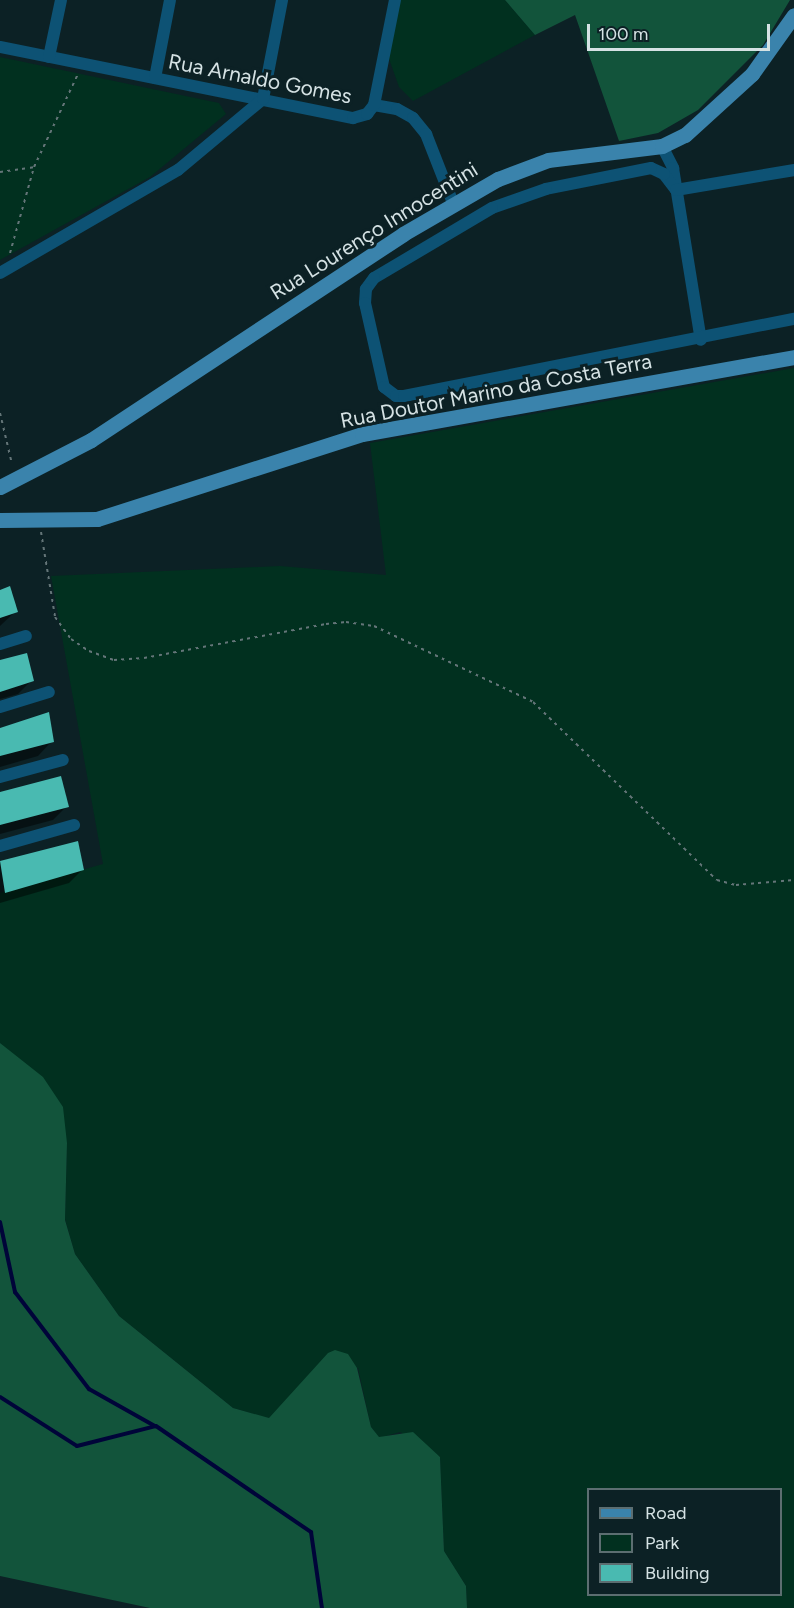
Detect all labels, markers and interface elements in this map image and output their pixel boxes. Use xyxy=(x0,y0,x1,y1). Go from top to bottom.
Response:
scale bar xyxy=(590,12,773,50)
text: 100 m xyxy=(598,23,648,45)
street label: Rua Arnaldo Gomes xyxy=(166,49,354,109)
street label: Rua Lourenço Innocentini xyxy=(266,157,482,305)
street label: Rua Doutor Marino da Costa Terra xyxy=(338,348,654,434)
legend xyxy=(587,1488,782,1596)
text: Road xyxy=(645,1502,686,1524)
text: Park xyxy=(645,1532,679,1554)
text: Building xyxy=(645,1562,710,1584)

